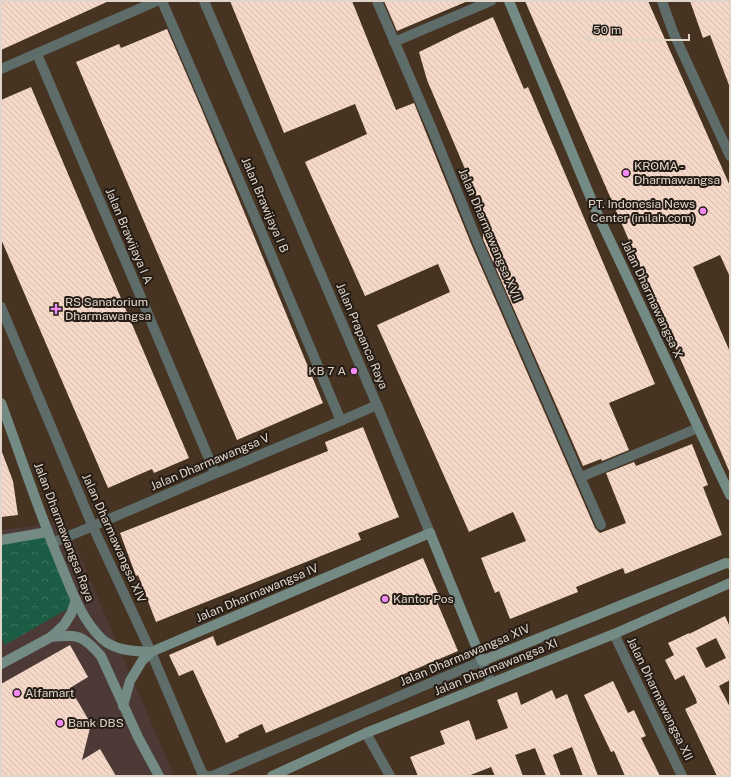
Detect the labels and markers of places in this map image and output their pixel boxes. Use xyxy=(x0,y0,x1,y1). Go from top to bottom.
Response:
place label: KROMA - Dharmawangsa xyxy=(634,159,720,187)
marker: KROMA - Dharmawangsa xyxy=(621,168,631,178)
place label: PT. Indonesia News Center (inilah.com) xyxy=(588,197,695,225)
marker: PT. Indonesia News Center (inilah.com) xyxy=(698,206,708,216)
place label: RS Sanatorium Dharmawangsa xyxy=(65,295,151,323)
marker: RS Sanatorium Dharmawangsa xyxy=(50,303,62,315)
place label: KB 7 A xyxy=(308,364,346,378)
marker: KB 7 A xyxy=(349,366,359,376)
place label: Kantor Pos xyxy=(393,592,454,606)
marker: Kantor Pos xyxy=(380,594,390,604)
place label: Alfamart xyxy=(25,686,75,700)
marker: Alfamart xyxy=(12,688,22,698)
place label: Bank DBS xyxy=(68,716,124,730)
marker: Bank DBS xyxy=(55,718,65,728)

